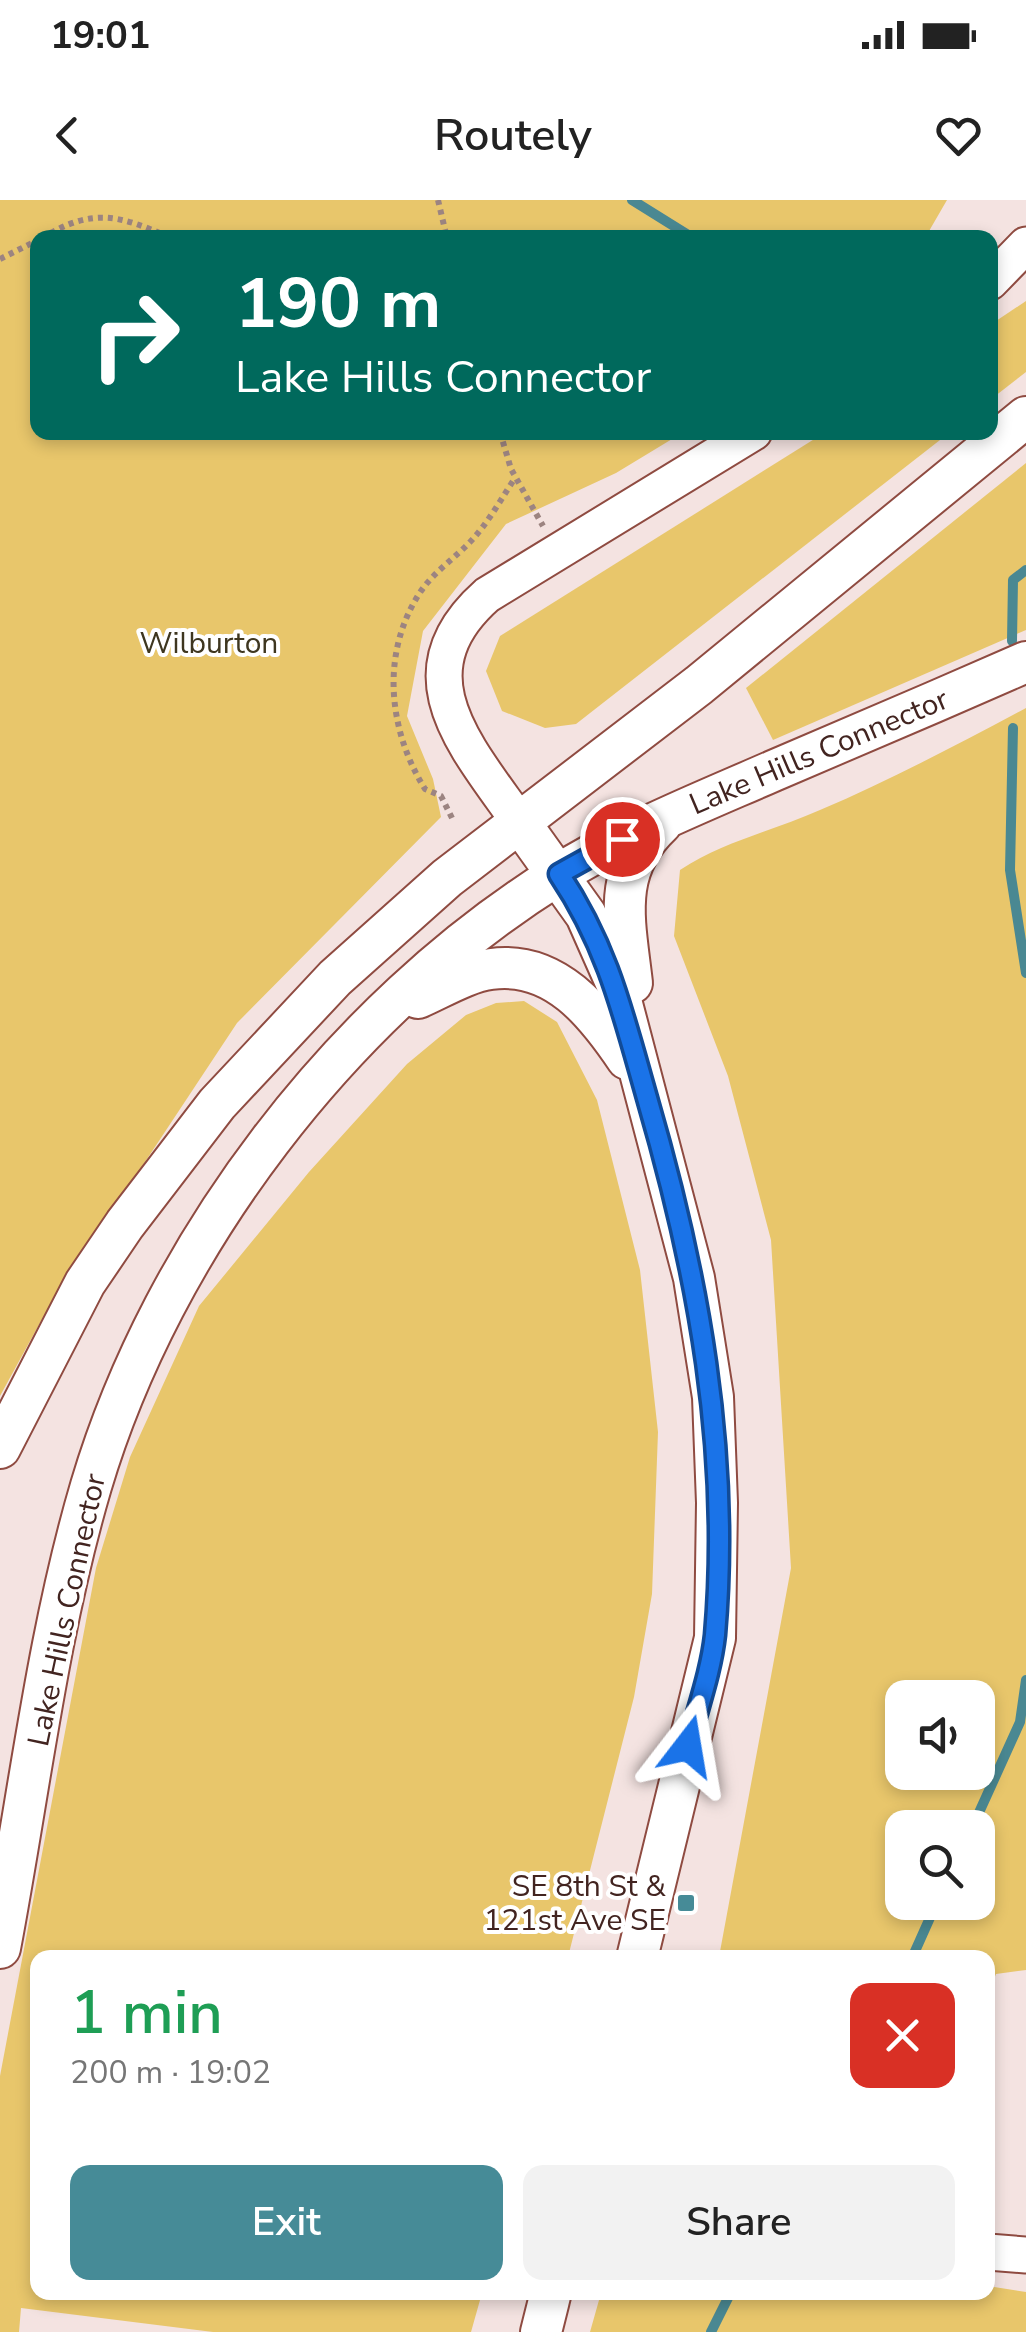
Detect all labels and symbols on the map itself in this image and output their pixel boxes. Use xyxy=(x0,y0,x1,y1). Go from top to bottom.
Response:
park label: Wilburton xyxy=(140,623,278,664)
street label: Lake Hills Connector xyxy=(683,679,955,825)
pin xyxy=(580,797,665,882)
street label: Lake Hills Connector xyxy=(18,1470,116,1750)
position arrow xyxy=(636,1694,740,1798)
place label: SE 8th St & 121st Ave SE xyxy=(484,1866,666,1941)
marker: SE 8th St & 121st Ave SE xyxy=(675,1892,697,1914)

